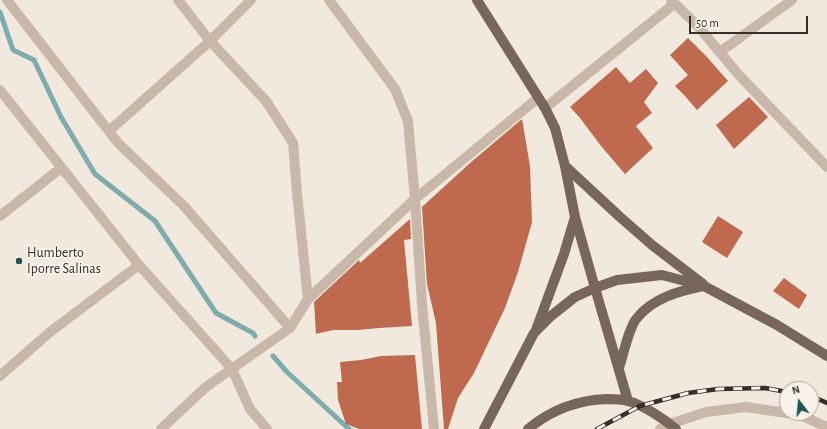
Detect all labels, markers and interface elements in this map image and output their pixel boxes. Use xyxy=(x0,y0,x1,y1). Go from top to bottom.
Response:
scale bar xyxy=(691,8,810,34)
text: 50 m xyxy=(696,17,719,29)
place label: Humberto Iporre Salinas xyxy=(27,245,101,278)
marker: Humberto Iporre Salinas xyxy=(14,256,24,266)
north arrow xyxy=(779,381,819,421)
text: N xyxy=(791,384,801,396)

